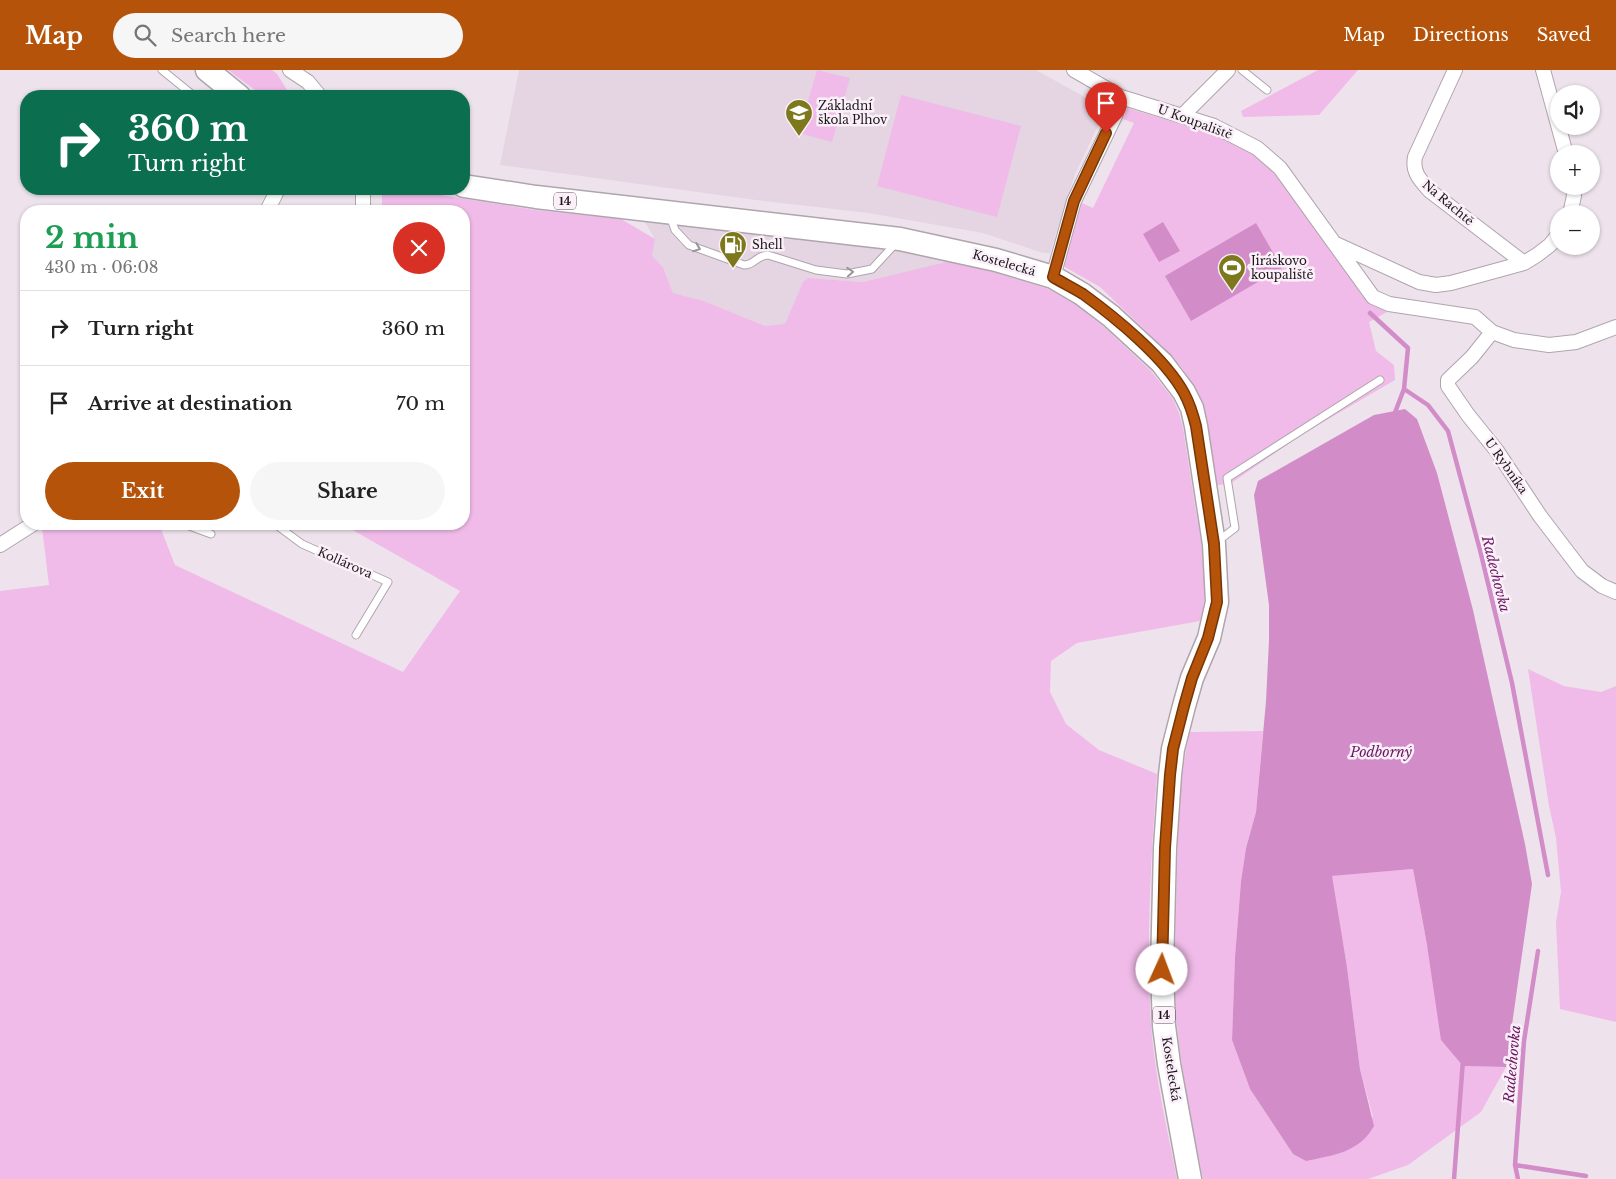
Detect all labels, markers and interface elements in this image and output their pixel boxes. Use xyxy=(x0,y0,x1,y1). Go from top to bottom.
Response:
search box xyxy=(113,13,463,58)
text: Map xyxy=(25,21,83,50)
icon: search xyxy=(131,21,159,49)
text: Search here xyxy=(171,24,286,47)
text: Map xyxy=(1343,24,1385,46)
text: Directions xyxy=(1413,24,1509,46)
text: Saved xyxy=(1537,24,1591,46)
pin xyxy=(1085,82,1127,133)
map controls xyxy=(1550,85,1600,255)
button: sound xyxy=(1550,85,1600,135)
icon: arrive xyxy=(1092,89,1120,117)
school or university icon: Základní škola Plhov xyxy=(784,98,814,137)
place label: Základní škola Plhov xyxy=(818,98,888,127)
street label: U Koupaliště xyxy=(1156,101,1235,142)
text: 360 m xyxy=(128,107,248,150)
icon: right xyxy=(45,110,110,175)
button: + xyxy=(1550,145,1600,195)
text: Turn right xyxy=(128,150,246,177)
street label: Na Rachtě xyxy=(1420,177,1477,229)
road number: 14 xyxy=(554,192,576,210)
button: − xyxy=(1550,205,1600,255)
text: 2 min xyxy=(45,219,138,256)
button: close xyxy=(393,222,445,274)
fuel station icon: Shell xyxy=(718,230,748,269)
place label: Shell xyxy=(752,237,783,252)
one-way arrow xyxy=(692,242,701,252)
street label: Kostelecká xyxy=(971,246,1038,279)
sports icon: Jiráskovo koupaliště xyxy=(1217,253,1247,292)
place label: Jiráskovo koupaliště xyxy=(1249,253,1314,282)
text: 430 m · 06:08 xyxy=(45,257,159,277)
one-way arrow xyxy=(847,267,855,278)
icon: right xyxy=(45,314,73,342)
text: Turn right xyxy=(88,317,194,340)
text: 360 m xyxy=(382,317,445,340)
icon: arrive xyxy=(45,389,73,417)
text: Arrive at destination xyxy=(88,392,292,415)
text: 70 m xyxy=(396,392,445,415)
street label: U Rybníka xyxy=(1482,435,1531,497)
button: Exit xyxy=(45,462,240,520)
button: Share xyxy=(250,462,445,520)
water label: Radechovka xyxy=(1478,533,1514,614)
street label: Kollárova xyxy=(315,544,375,581)
water label: Podborný xyxy=(1349,743,1413,761)
position arrow xyxy=(1135,943,1187,995)
road number: 14 xyxy=(1153,1006,1175,1024)
water label: Radechovka xyxy=(1500,1024,1524,1105)
street label: Kostelecká xyxy=(1159,1036,1184,1103)

